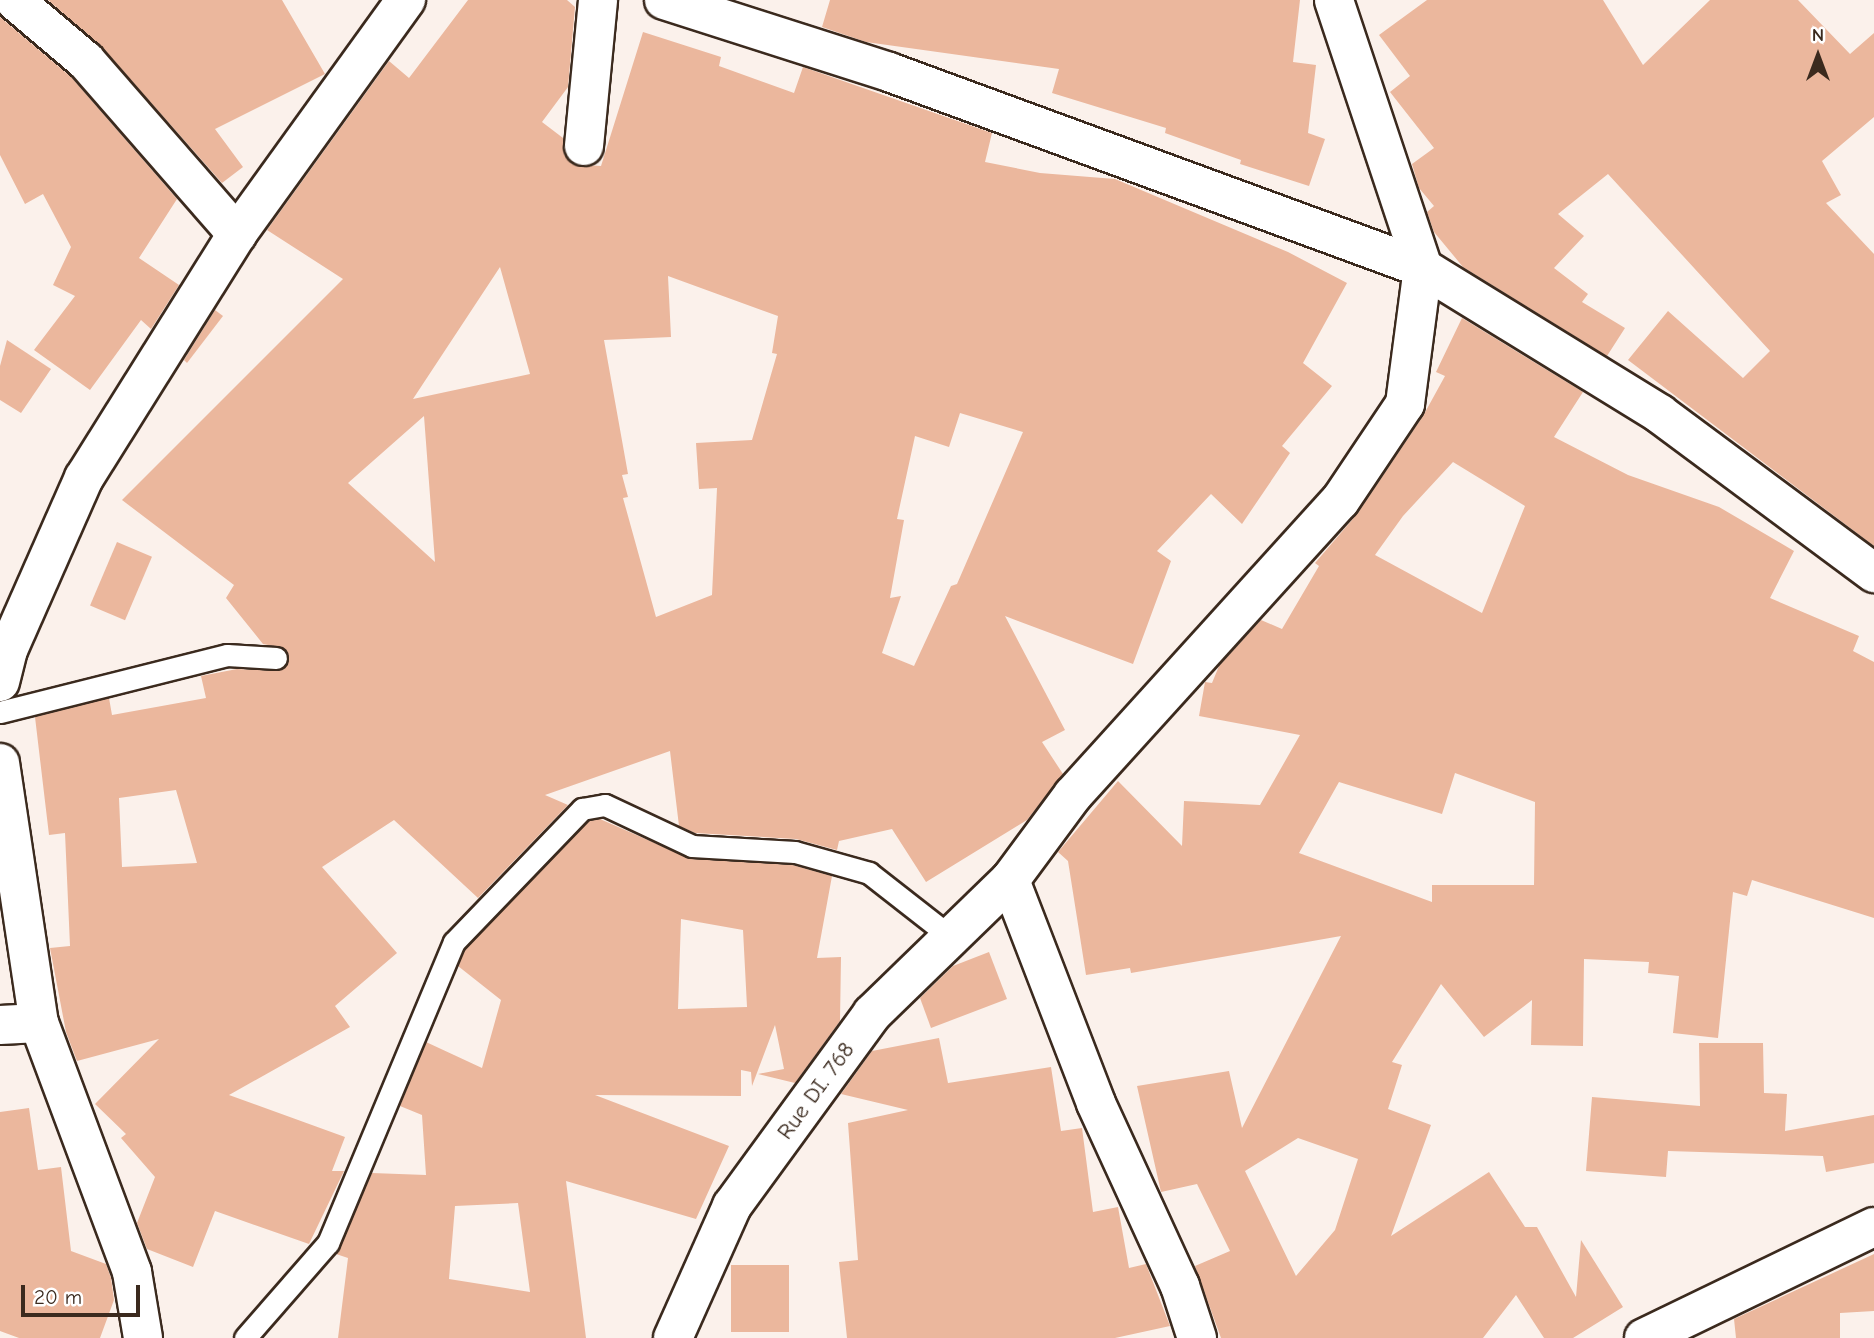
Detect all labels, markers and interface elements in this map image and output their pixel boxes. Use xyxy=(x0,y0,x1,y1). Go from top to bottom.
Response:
north arrow xyxy=(1783,21,1853,91)
text: N xyxy=(1812,24,1824,46)
street label: Rue DI. 768 xyxy=(771,1037,861,1145)
scale bar xyxy=(24,1272,144,1316)
text: 20 m xyxy=(34,1285,82,1309)

